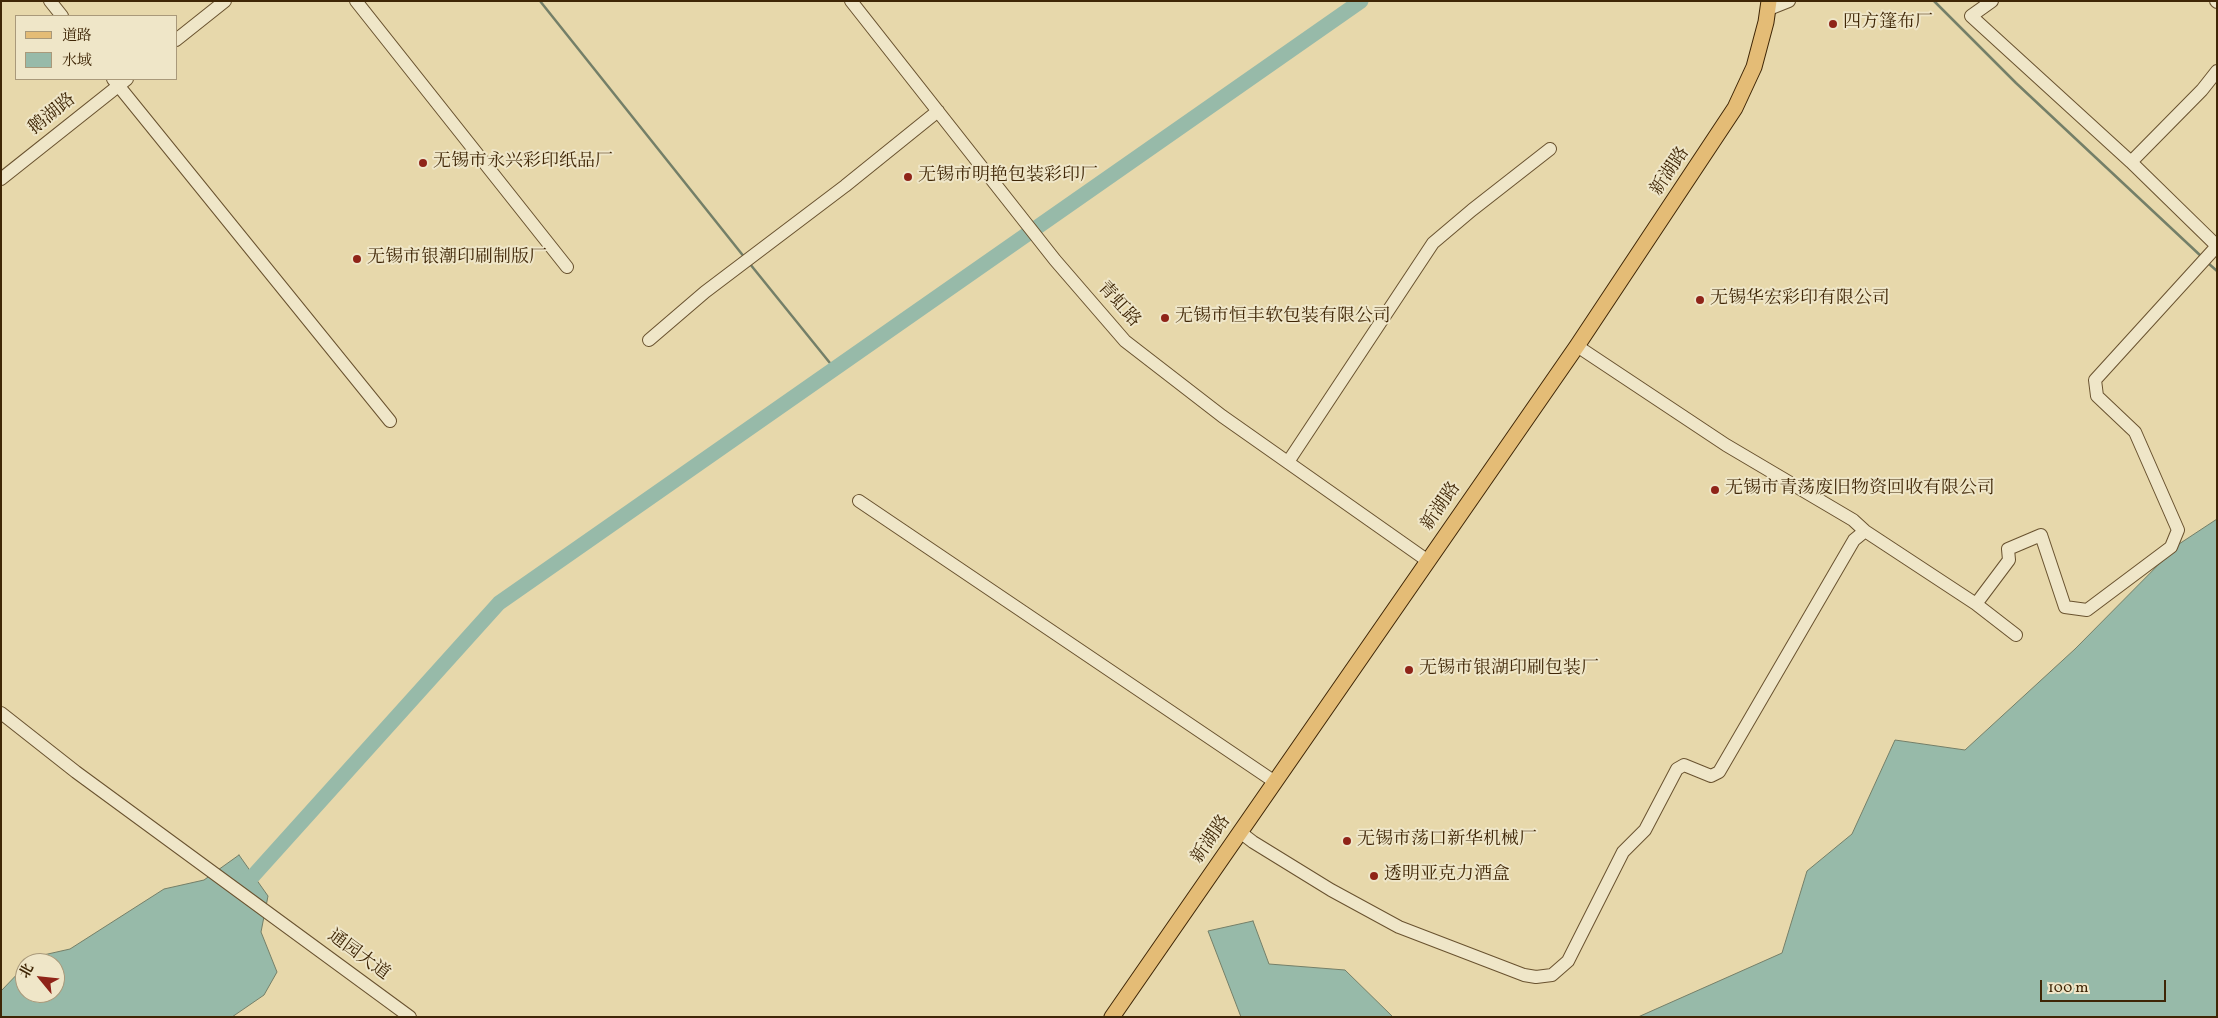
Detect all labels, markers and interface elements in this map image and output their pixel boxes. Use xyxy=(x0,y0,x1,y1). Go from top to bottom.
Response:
place label: 四方篷布厂 xyxy=(1843,13,1933,35)
legend xyxy=(15,15,178,80)
marker: 四方篷布厂 xyxy=(1827,18,1839,30)
text: 道路 xyxy=(62,26,92,47)
text: 水域 xyxy=(62,51,92,72)
street label: 鹅湖路 xyxy=(25,90,81,140)
street label: 新湖路 xyxy=(1647,144,1695,200)
place label: 无锡市永兴彩印纸品厂 xyxy=(433,152,613,174)
marker: 无锡市永兴彩印纸品厂 xyxy=(417,157,429,169)
place label: 无锡市明艳包装彩印厂 xyxy=(918,166,1098,188)
marker: 无锡市明艳包装彩印厂 xyxy=(902,171,914,183)
place label: 无锡市银潮印刷制版厂 xyxy=(367,248,547,270)
marker: 无锡市银潮印刷制版厂 xyxy=(351,253,363,265)
street label: 青虹路 xyxy=(1092,278,1144,332)
place label: 无锡华宏彩印有限公司 xyxy=(1710,289,1890,311)
marker: 无锡华宏彩印有限公司 xyxy=(1694,294,1706,306)
place label: 无锡市恒丰软包装有限公司 xyxy=(1175,307,1391,329)
marker: 无锡市恒丰软包装有限公司 xyxy=(1159,312,1171,324)
street label: 新湖路 xyxy=(1418,479,1466,535)
place label: 无锡市青荡废旧物资回收有限公司 xyxy=(1725,479,1995,501)
marker: 无锡市青荡废旧物资回收有限公司 xyxy=(1709,484,1721,496)
place label: 无锡市银湖印刷包装厂 xyxy=(1419,659,1599,681)
marker: 无锡市银湖印刷包装厂 xyxy=(1403,664,1415,676)
street label: 新湖路 xyxy=(1188,812,1236,868)
place label: 无锡市荡口新华机械厂 xyxy=(1357,830,1537,852)
marker: 无锡市荡口新华机械厂 xyxy=(1341,835,1353,847)
place label: 透明亚克力酒盒 xyxy=(1384,865,1510,887)
marker: 透明亚克力酒盒 xyxy=(1368,870,1380,882)
street label: 通园大道 xyxy=(323,926,393,986)
north arrow xyxy=(15,953,65,1003)
text: 北 xyxy=(16,961,39,982)
scale bar xyxy=(2043,970,2169,1002)
text: 100 m xyxy=(2048,978,2088,999)

